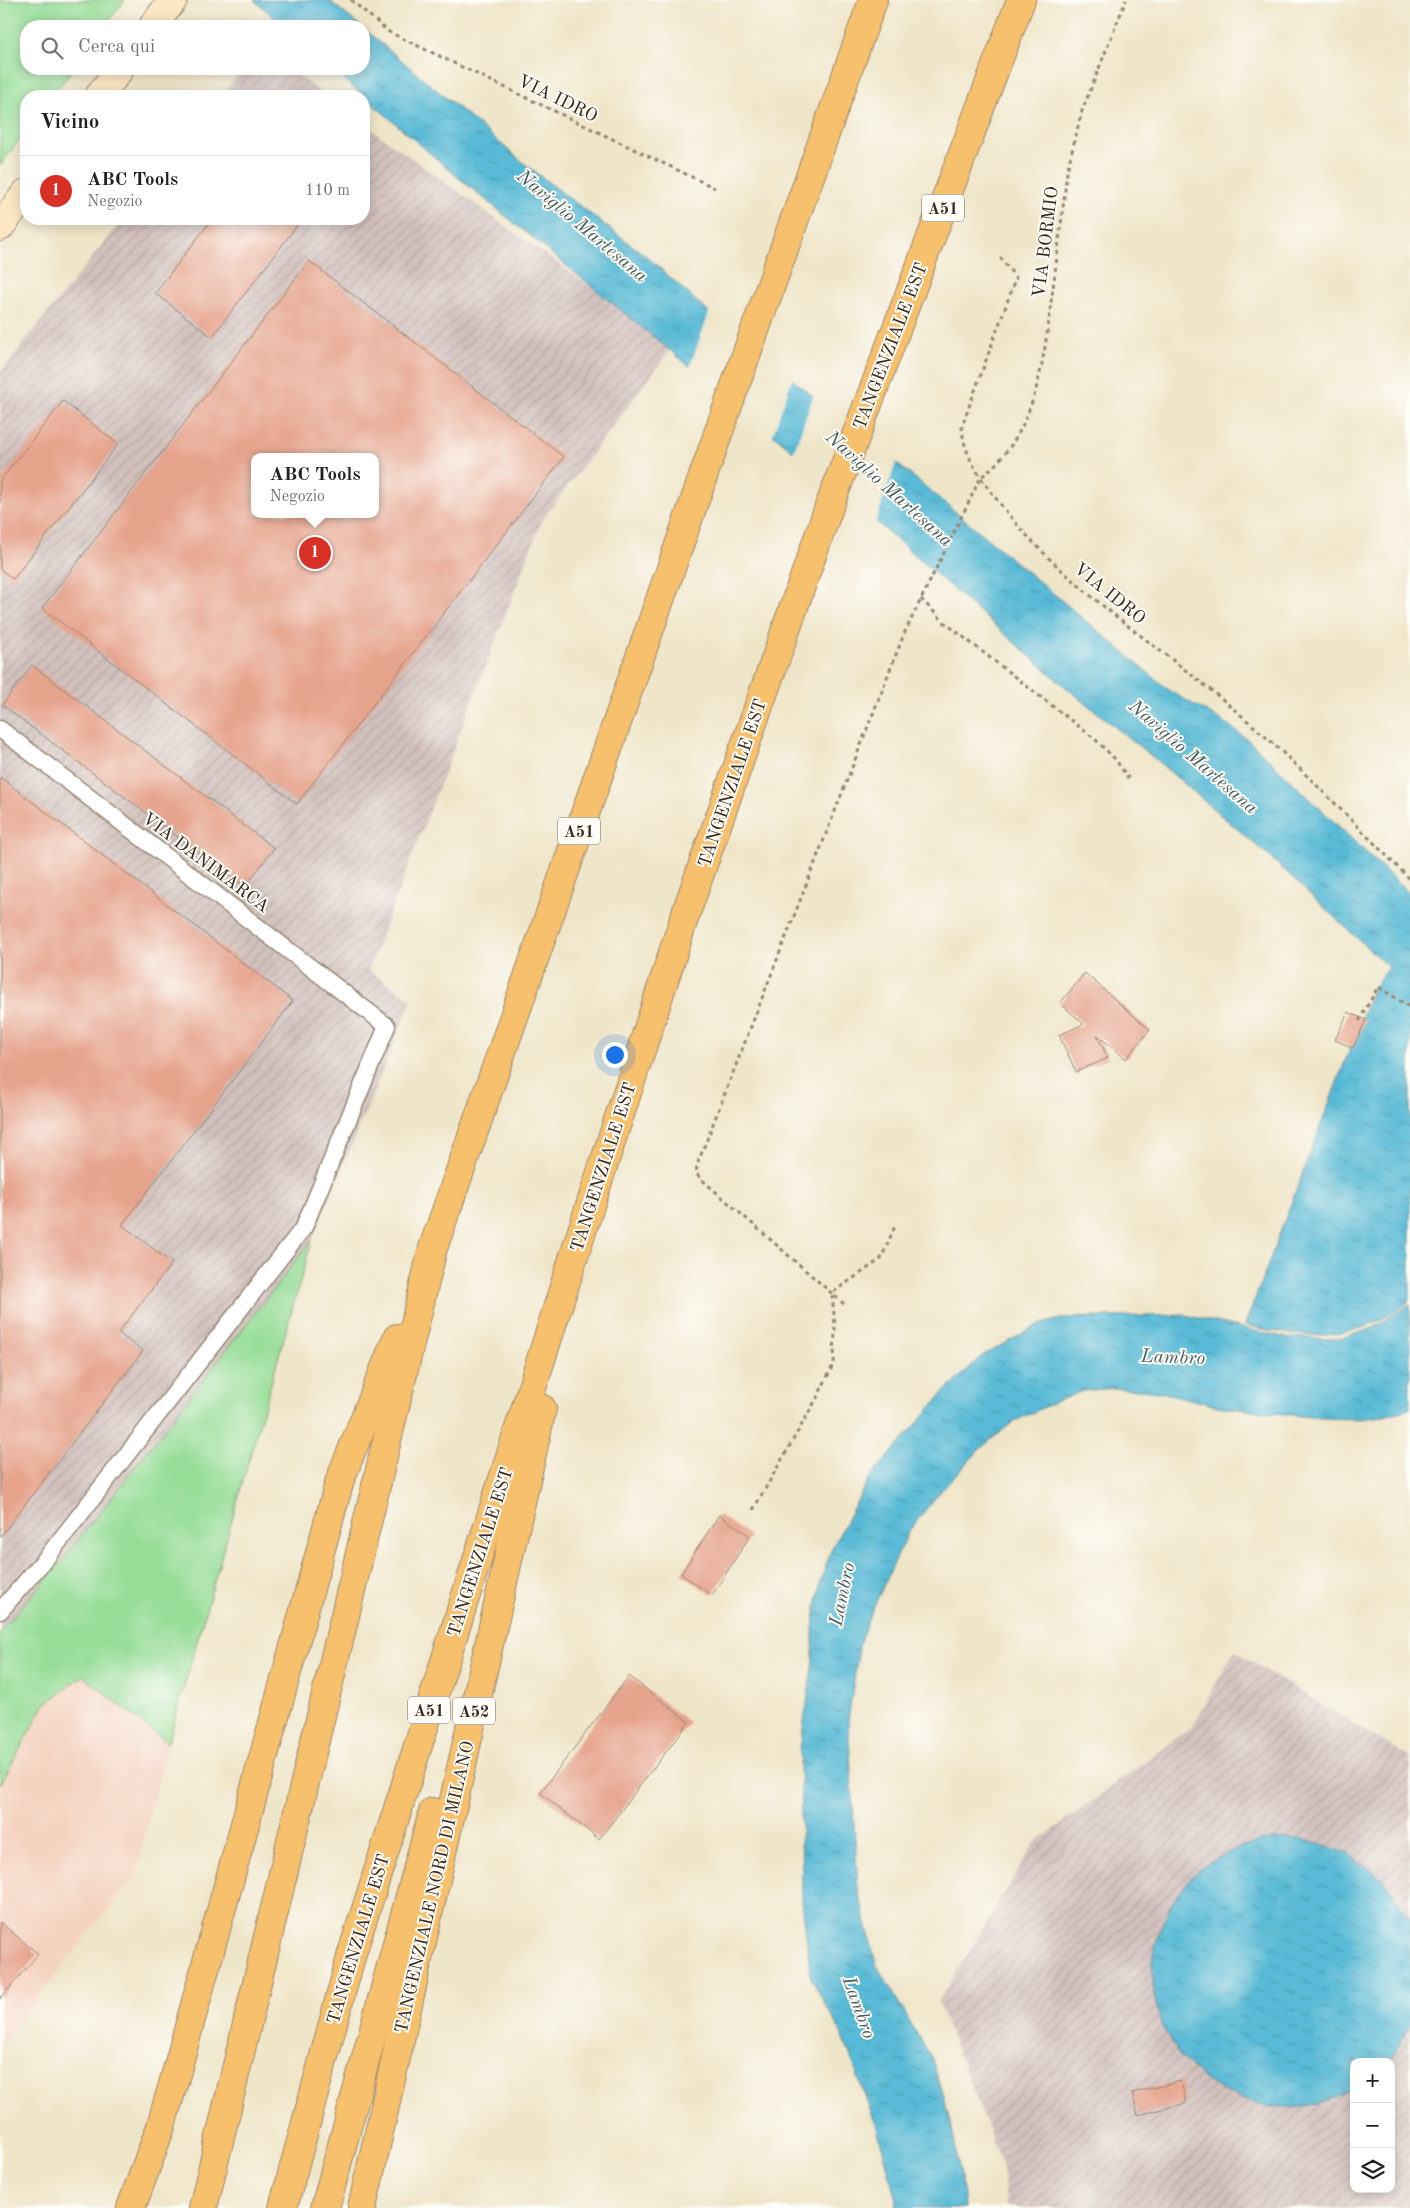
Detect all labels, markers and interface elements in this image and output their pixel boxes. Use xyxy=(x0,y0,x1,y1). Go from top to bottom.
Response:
search box xyxy=(20,20,370,75)
icon: search xyxy=(38,34,66,62)
text: Cerca qui xyxy=(78,38,155,57)
street label: VIA IDRO xyxy=(515,72,600,126)
text: Vicino xyxy=(40,112,99,133)
water label: Naviglio Martesana xyxy=(512,166,650,287)
text: ABC Tools xyxy=(87,171,178,190)
text: 1 xyxy=(51,183,61,199)
text: 110 m xyxy=(305,183,350,199)
street label: VIA BORMIO xyxy=(1030,185,1062,299)
text: Negozio xyxy=(87,194,143,210)
road number: A51 xyxy=(922,194,964,222)
street label: TANGENZIALE EST xyxy=(851,261,931,432)
water label: Naviglio Martesana xyxy=(820,427,955,552)
popup xyxy=(251,453,379,518)
text: ABC Tools xyxy=(269,466,361,485)
text: Negozio xyxy=(269,489,325,505)
pin: 1 xyxy=(299,534,331,572)
street label: VIA IDRO xyxy=(1070,560,1149,628)
water label: Naviglio Martesana xyxy=(1124,696,1260,819)
street label: TANGENZIALE EST xyxy=(696,697,770,870)
street label: VIA DANIMARCA xyxy=(138,809,272,916)
road number: A51 xyxy=(558,818,600,844)
your location xyxy=(602,1042,628,1068)
street label: TANGENZIALE EST xyxy=(568,1080,640,1254)
water label: Lambro xyxy=(1139,1348,1206,1369)
street label: TANGENZIALE EST xyxy=(445,1465,517,1639)
water label: Lambro xyxy=(827,1561,859,1629)
road number: A51 xyxy=(408,1696,450,1724)
road number: A52 xyxy=(453,1698,495,1724)
street label: TANGENZIALE NORD DI MILANO xyxy=(393,1739,477,2035)
street label: TANGENZIALE EST xyxy=(325,1852,393,2026)
water label: Lambro xyxy=(837,1973,878,2042)
map controls xyxy=(1350,2058,1395,2193)
button: + xyxy=(1350,2058,1395,2103)
button: − xyxy=(1350,2103,1395,2148)
button: layers xyxy=(1350,2148,1395,2193)

